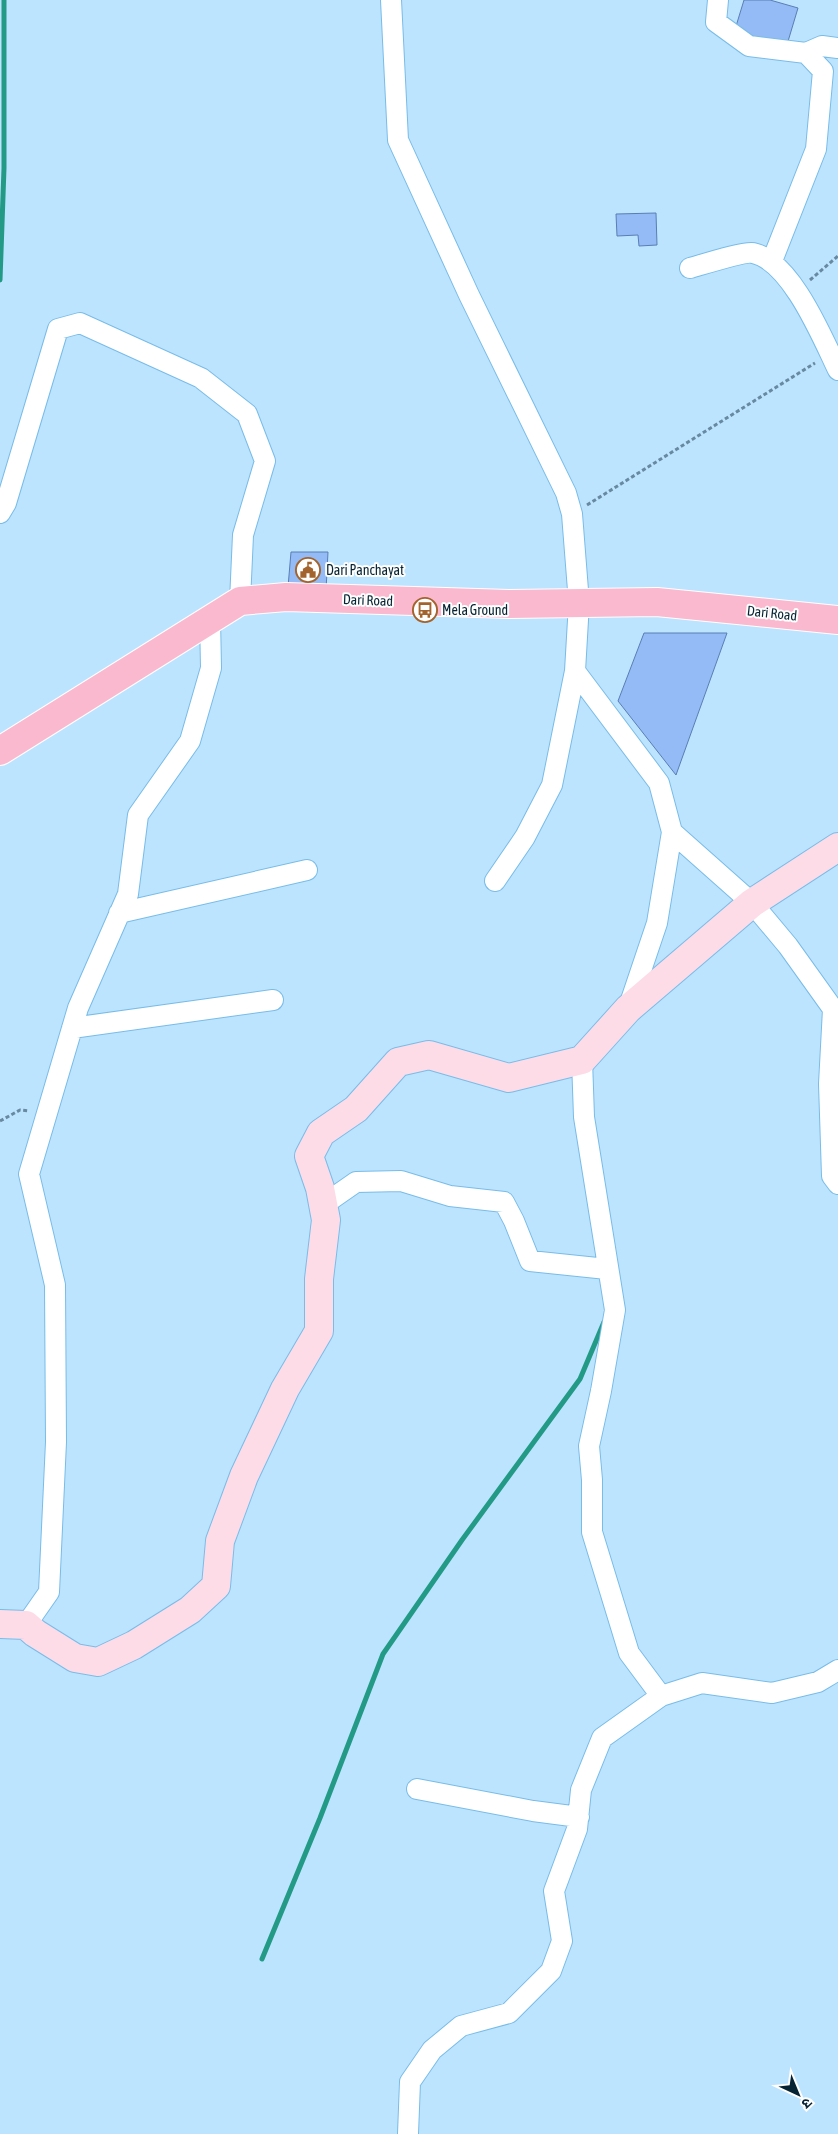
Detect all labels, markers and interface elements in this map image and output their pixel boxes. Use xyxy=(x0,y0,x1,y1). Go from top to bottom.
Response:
public building icon: Dari Panchayat xyxy=(295,557,321,583)
place label: Dari Panchayat xyxy=(326,562,404,578)
street label: Dari Road xyxy=(343,591,393,609)
bus stop icon: Mela Ground xyxy=(412,597,438,623)
place label: Mela Ground xyxy=(442,602,508,618)
street label: Dari Road xyxy=(746,602,798,624)
north arrow xyxy=(773,2069,823,2119)
text: उ xyxy=(798,2095,816,2113)

